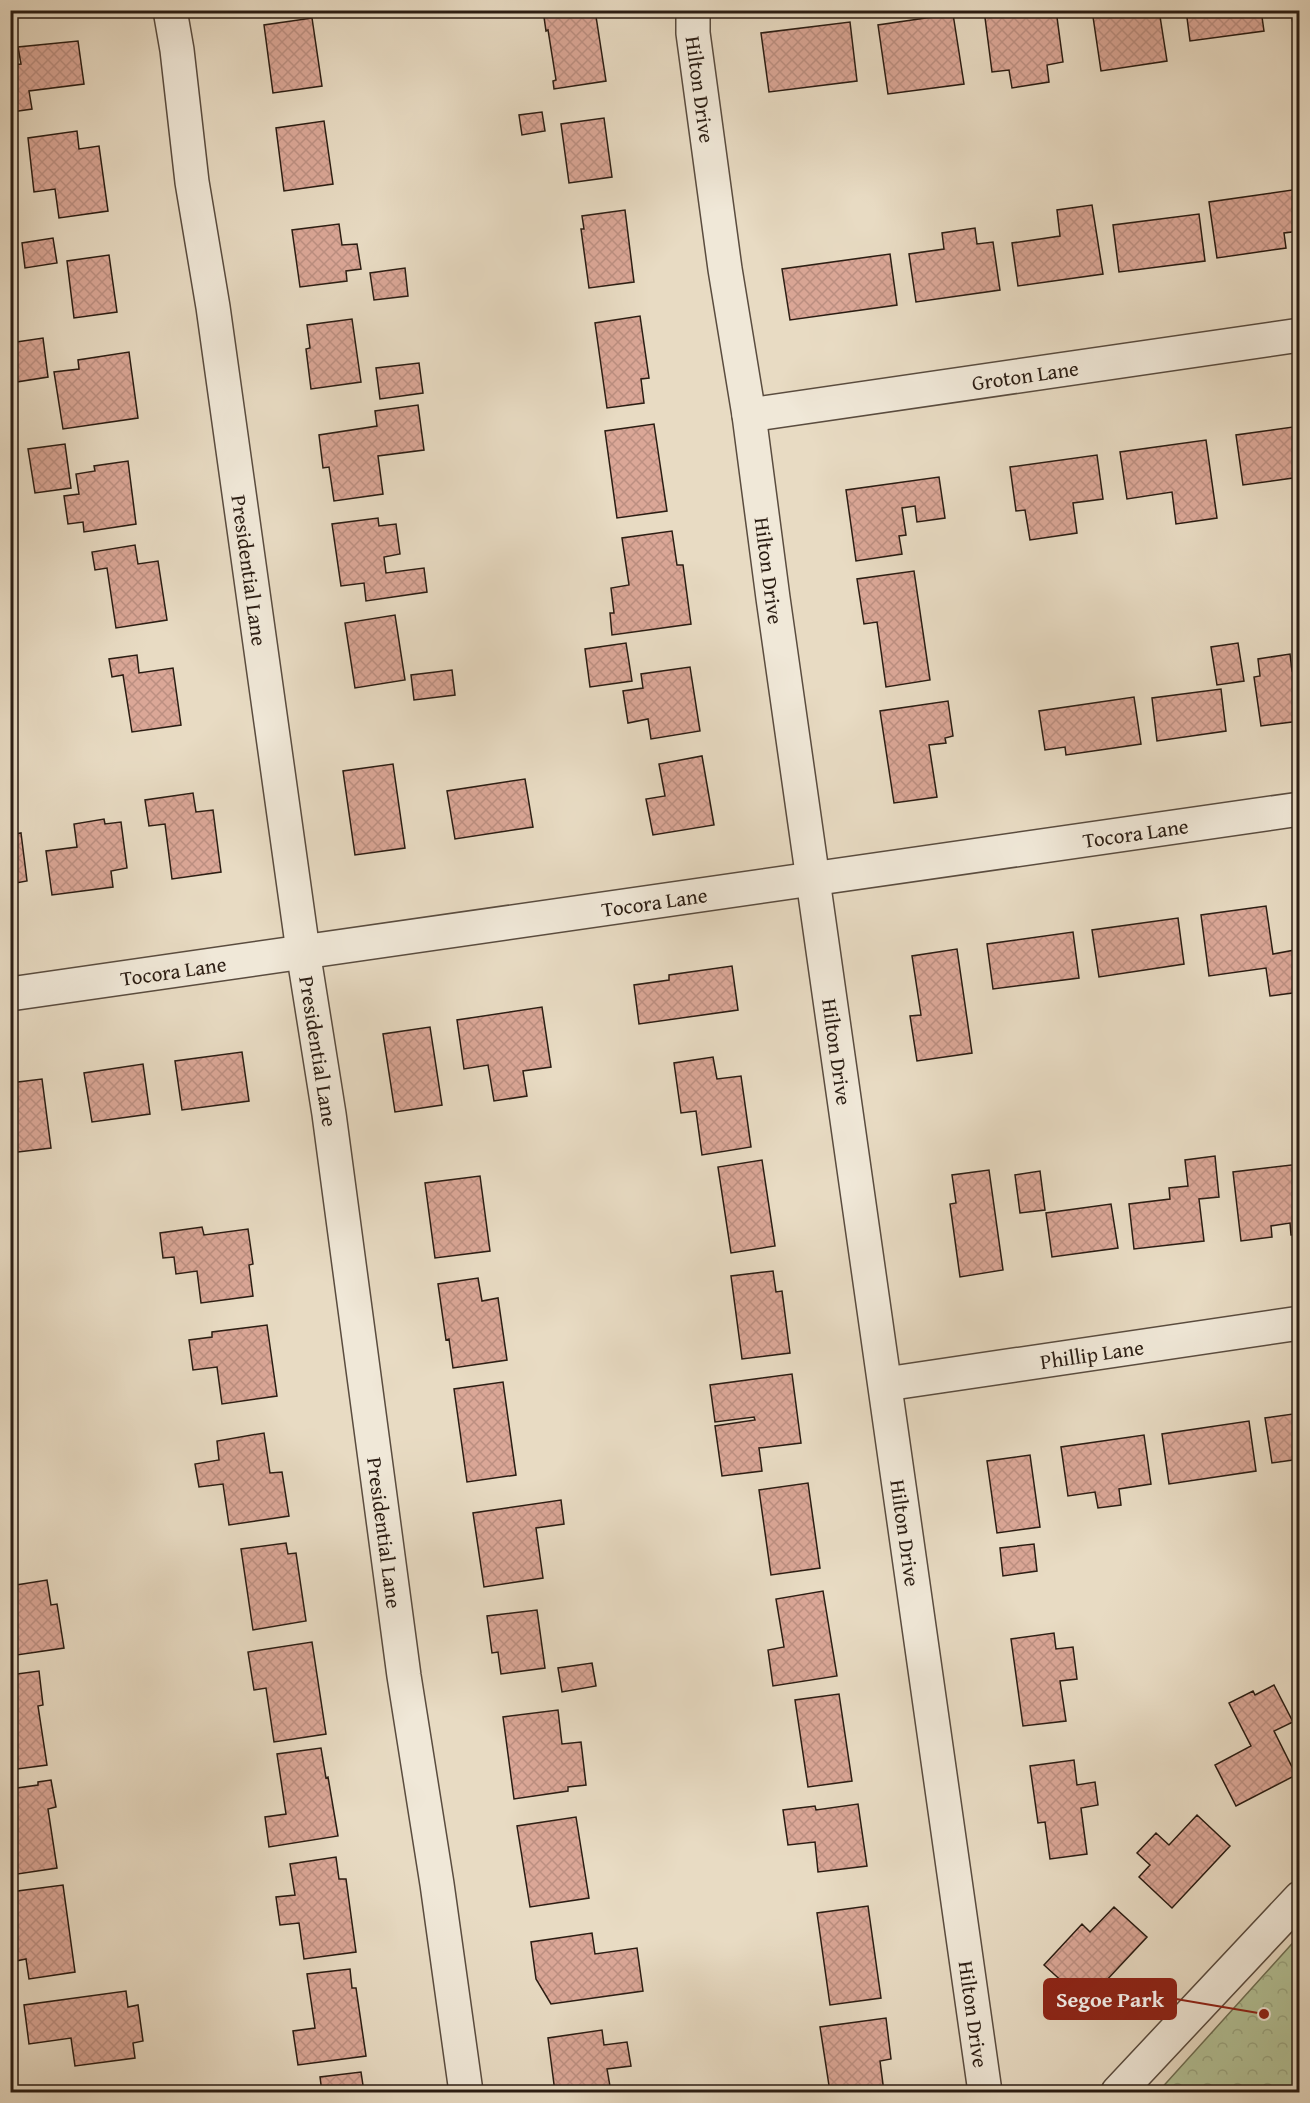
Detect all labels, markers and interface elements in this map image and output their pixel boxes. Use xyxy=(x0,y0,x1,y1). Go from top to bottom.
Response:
street label: Hilton Drive xyxy=(678,34,723,145)
street label: Groton Lane xyxy=(970,352,1081,398)
street label: Presidential Lane xyxy=(224,493,276,648)
street label: Hilton Drive xyxy=(747,515,792,626)
street label: Tocora Lane xyxy=(1081,810,1191,855)
street label: Tocora Lane xyxy=(599,879,709,924)
street label: Tocora Lane xyxy=(118,948,228,993)
street label: Presidential Lane xyxy=(292,974,346,1129)
street label: Hilton Drive xyxy=(814,996,860,1107)
street label: Phillip Lane xyxy=(1038,1331,1146,1377)
street label: Presidential Lane xyxy=(359,1455,410,1610)
street label: Hilton Drive xyxy=(883,1478,929,1588)
street label: Hilton Drive xyxy=(951,1959,997,2070)
callout: Segoe Park xyxy=(1044,1979,1176,2019)
text: Segoe Park xyxy=(1056,1983,1164,2015)

